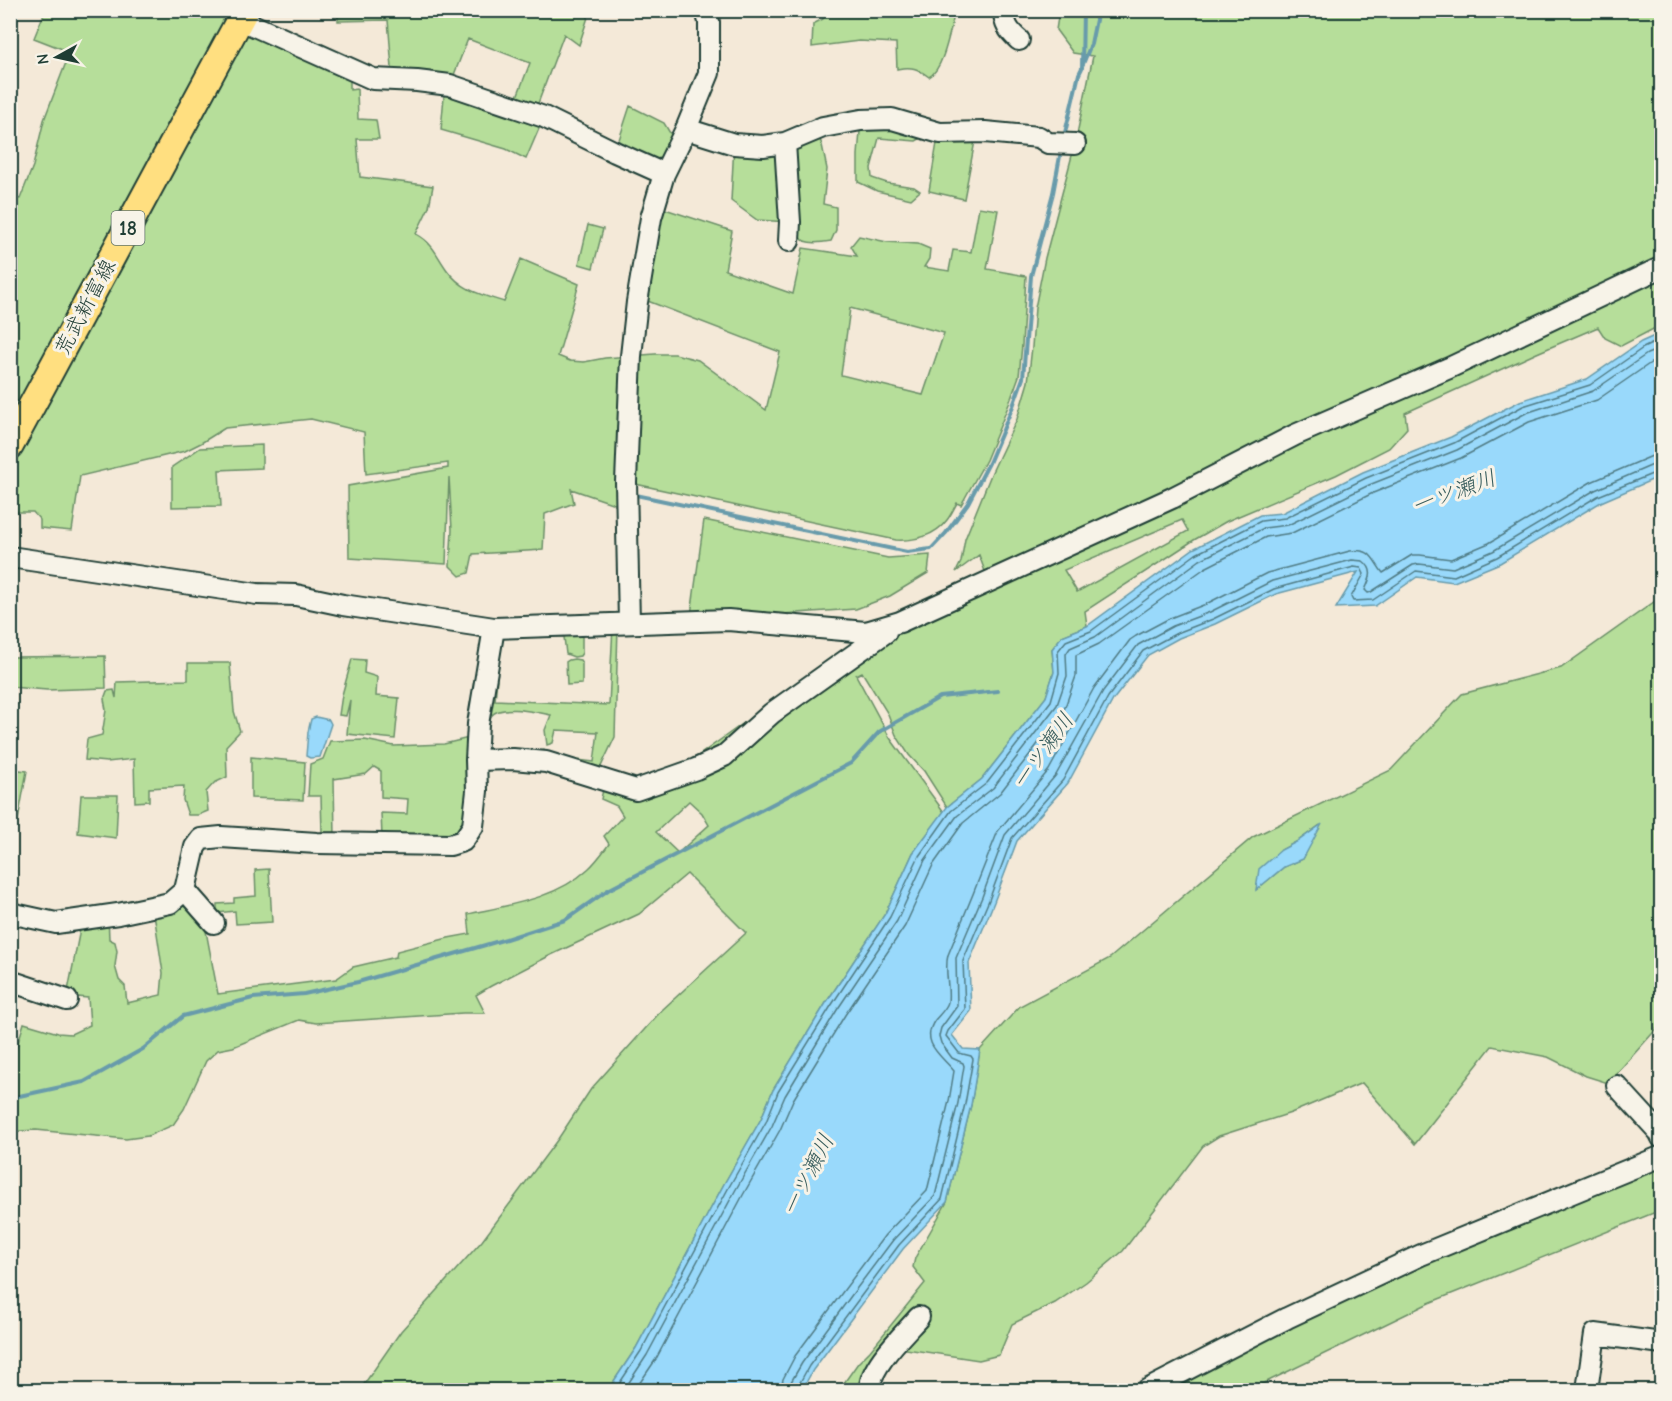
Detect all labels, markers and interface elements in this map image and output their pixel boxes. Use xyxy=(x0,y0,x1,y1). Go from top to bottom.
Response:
north arrow xyxy=(27,27,87,87)
text: N xyxy=(33,53,53,65)
road number: 18 xyxy=(112,211,144,245)
street label: 荒武新富線 xyxy=(50,255,120,359)
water label: 一ツ瀬川 xyxy=(1408,465,1500,519)
water label: 一ツ瀬川 xyxy=(1007,708,1079,794)
water label: 一ツ瀬川 xyxy=(776,1130,840,1220)

